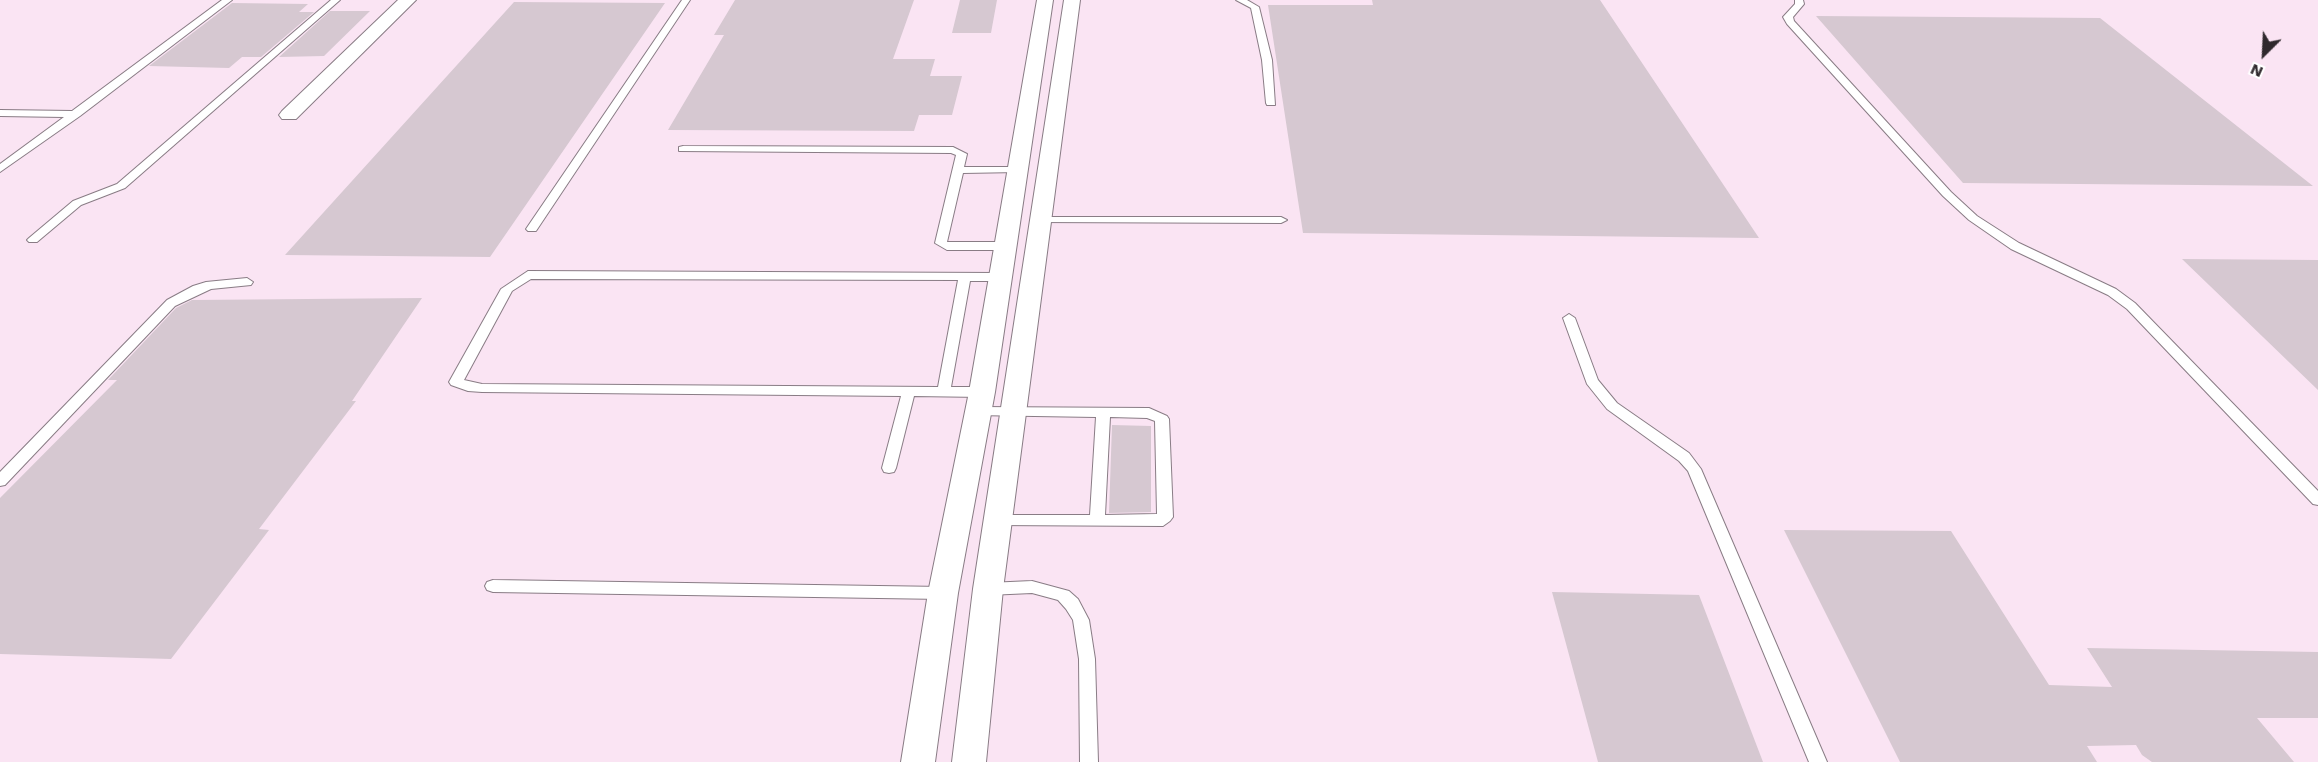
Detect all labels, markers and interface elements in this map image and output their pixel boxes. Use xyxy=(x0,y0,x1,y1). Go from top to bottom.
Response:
north arrow xyxy=(2234,24,2294,84)
text: N xyxy=(2247,60,2266,82)

